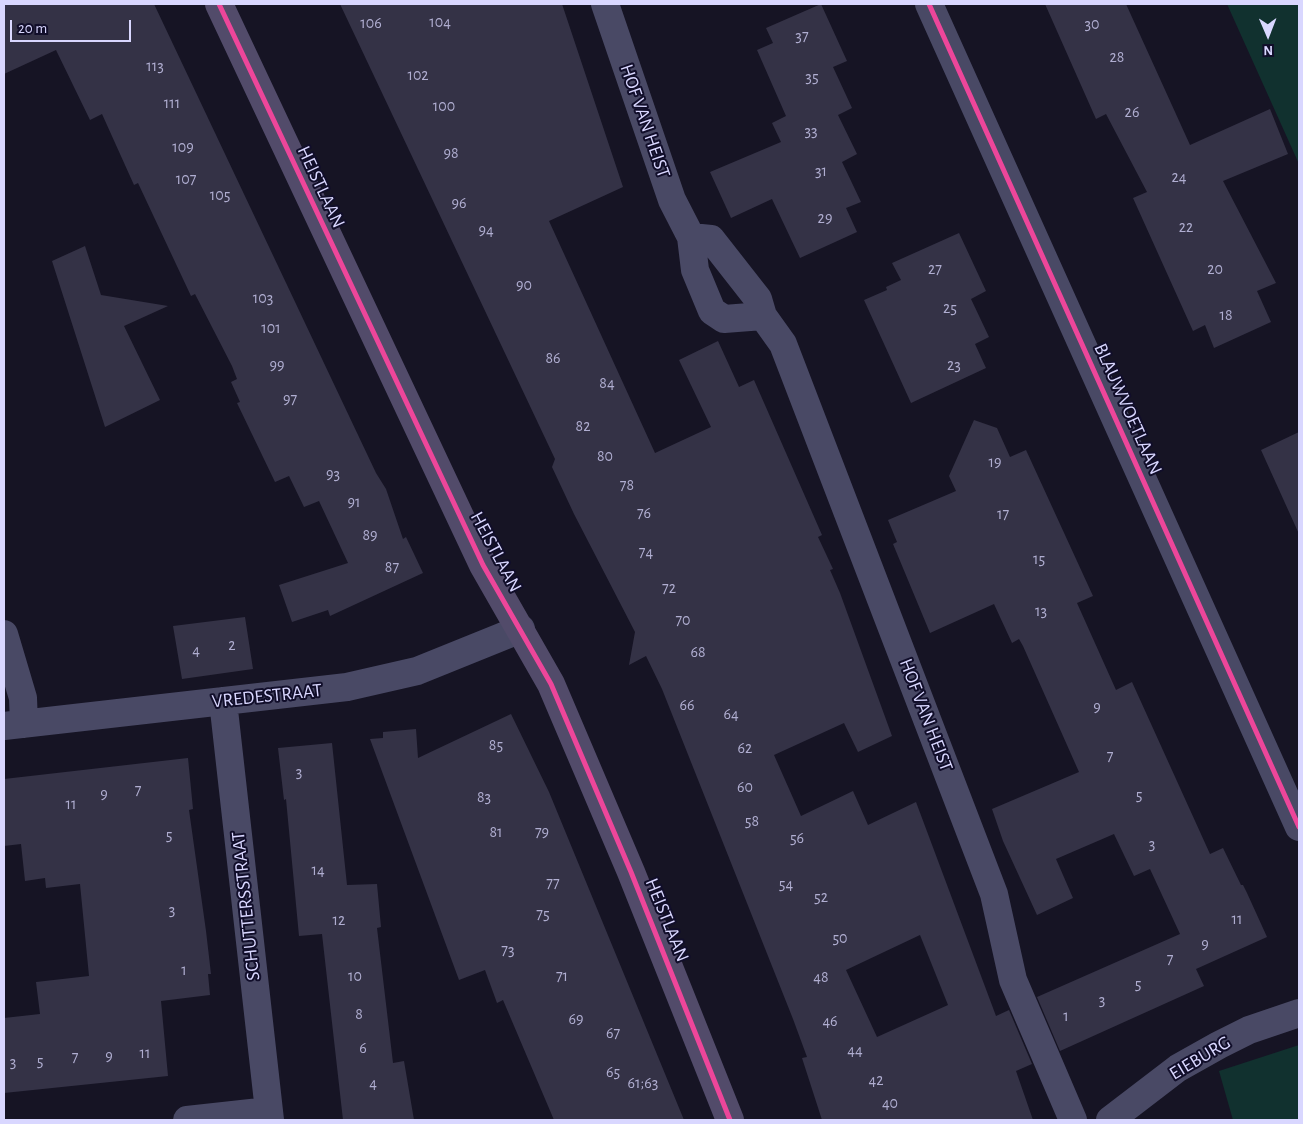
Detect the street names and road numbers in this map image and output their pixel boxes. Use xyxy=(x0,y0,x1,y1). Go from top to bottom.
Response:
street label: HOF VAN HEIST xyxy=(615,61,675,181)
street label: HEISTLAAN xyxy=(292,142,350,232)
street label: BLAUWVOETLAAN xyxy=(1089,340,1167,478)
street label: HEISTLAAN xyxy=(465,508,527,596)
street label: HOF VAN HEIST xyxy=(894,655,958,775)
street label: VREDESTRAAT xyxy=(211,679,323,713)
street label: SCHUTTERSSTRAAT xyxy=(227,830,265,982)
street label: HEISTLAAN xyxy=(640,875,694,965)
street label: EIEBURG xyxy=(1165,1031,1235,1085)

